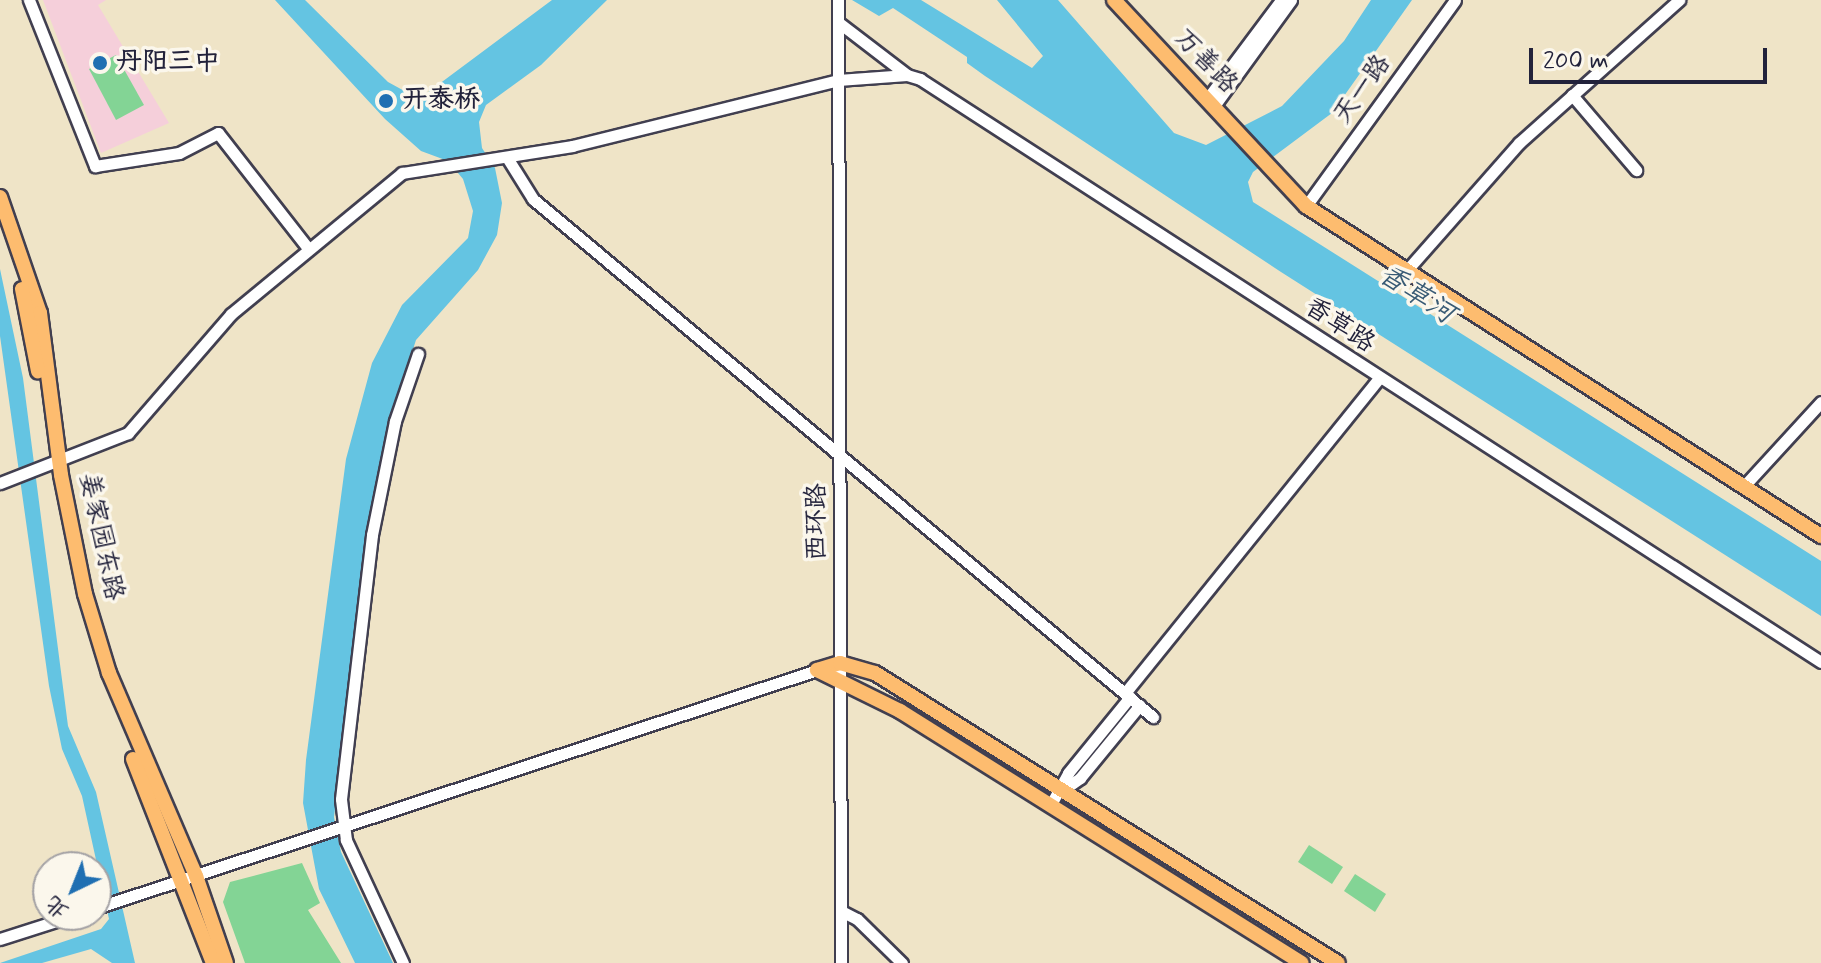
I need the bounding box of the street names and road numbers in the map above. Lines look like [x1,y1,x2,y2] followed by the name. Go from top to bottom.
[1167,23,1243,101] street label: 万善路
[1327,49,1399,131] street label: 天一路
[1298,292,1380,360] street label: 香草路
[71,470,129,604] street label: 姜家园东路
[802,483,834,561] street label: 西环路

